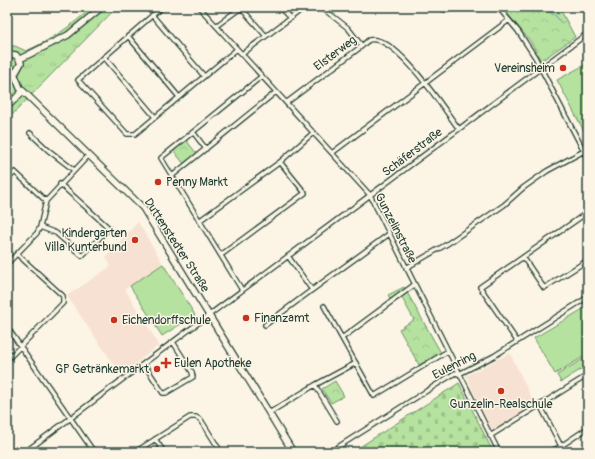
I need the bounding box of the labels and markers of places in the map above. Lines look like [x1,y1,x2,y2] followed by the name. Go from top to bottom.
[494,61,555,76] place label: Vereinsheim
[558,63,568,73] marker: Vereinsheim
[166,175,228,190] place label: Penny Markt
[153,177,163,187] marker: Penny Markt
[44,226,127,255] place label: Kindergarten Villa Kunterbund
[130,235,140,245] marker: Kindergarten Villa Kunterbund
[254,311,310,326] place label: Finanzamt
[122,313,211,328] place label: Eichendorffschule
[241,313,251,323] marker: Finanzamt
[109,315,119,325] marker: Eichendorffschule
[174,356,251,371] place label: Eulen Apotheke
[161,358,171,368] marker: Eulen Apotheke
[55,362,149,377] place label: GP Getränkemarkt
[152,364,162,374] marker: GP Getränkemarkt
[496,386,506,396] marker: Gunzelin-Realschule
[450,397,553,412] place label: Gunzelin-Realschule

